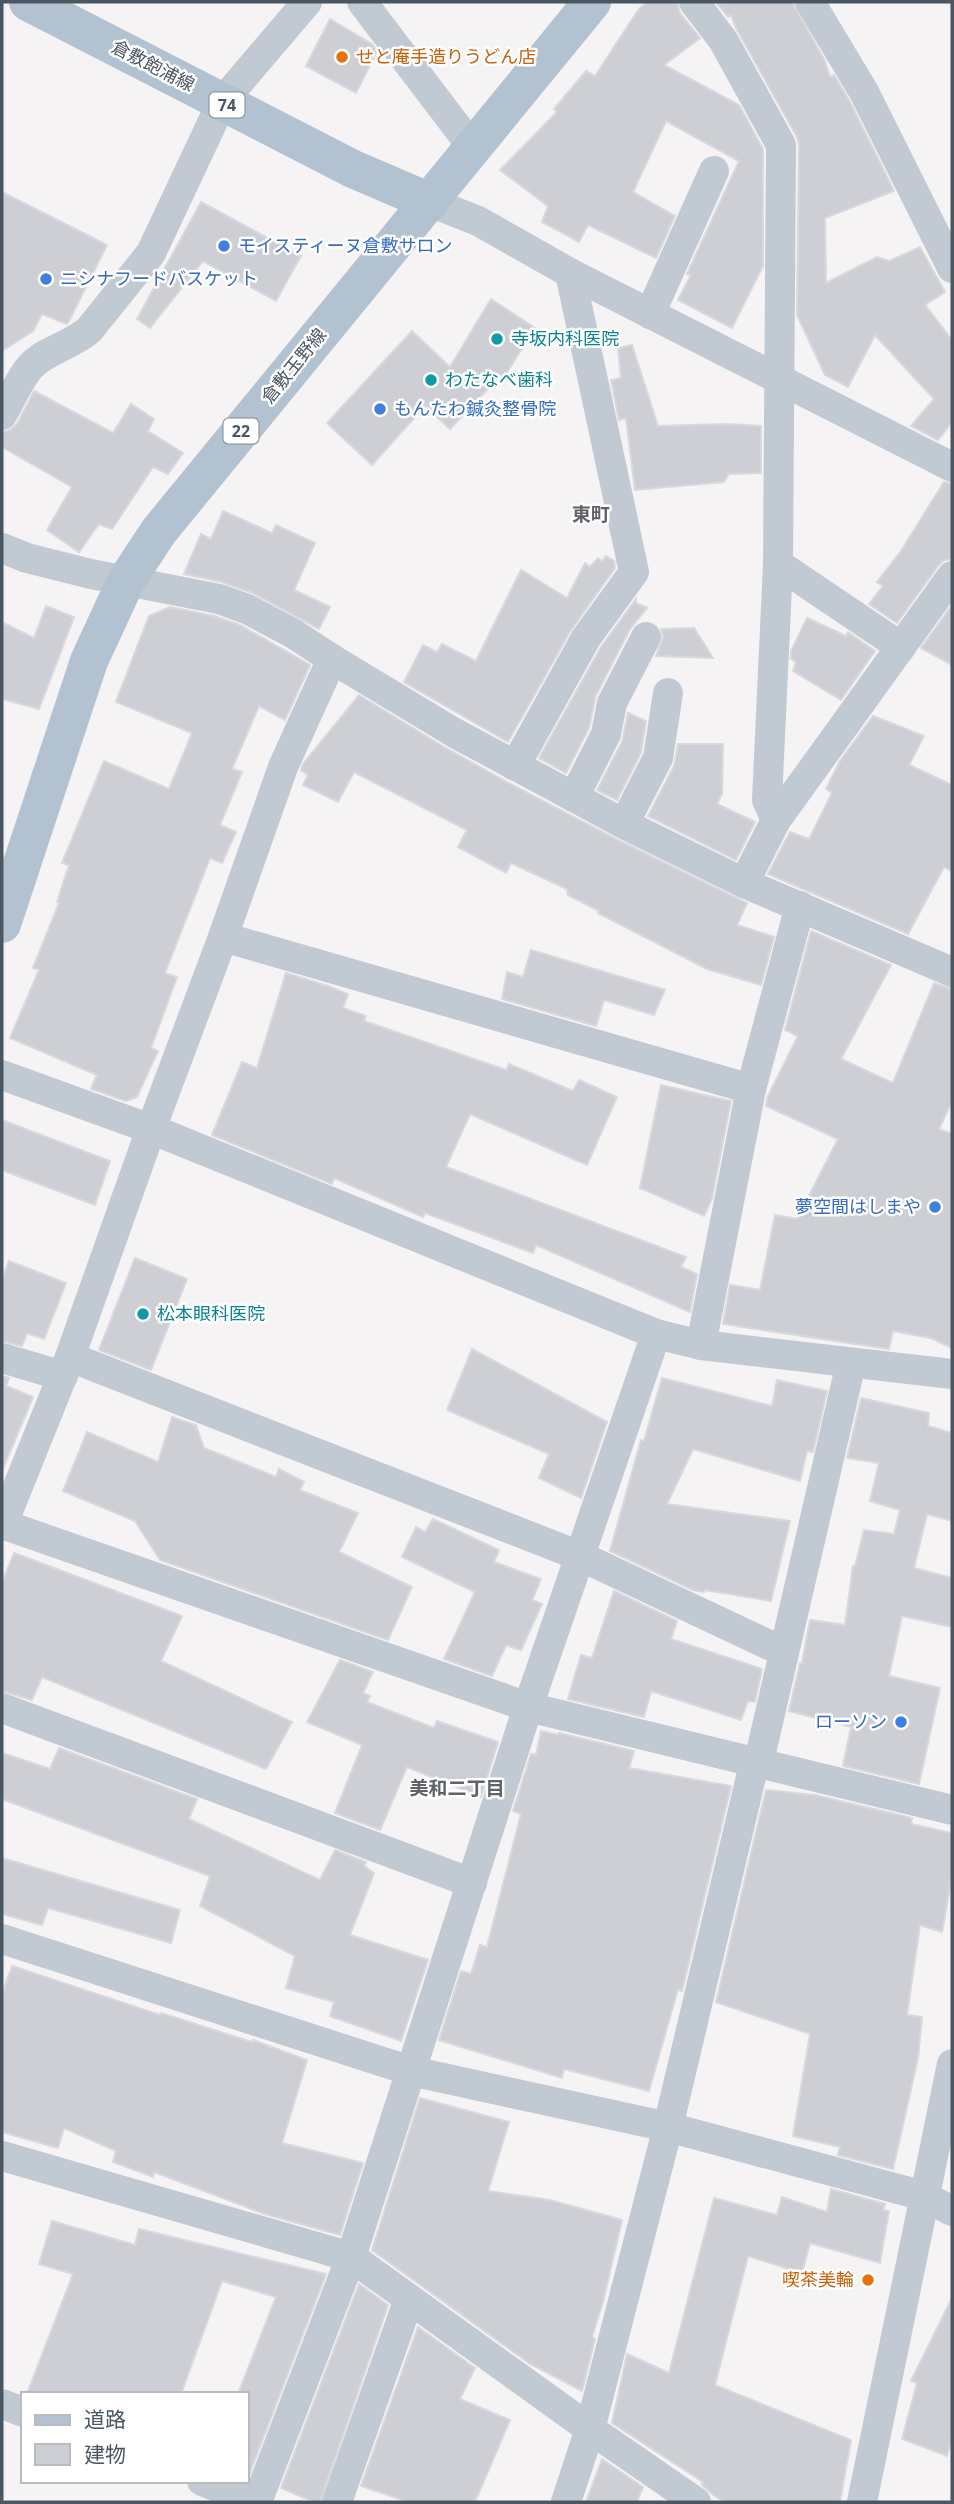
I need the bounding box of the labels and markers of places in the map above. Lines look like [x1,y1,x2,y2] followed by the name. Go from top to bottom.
[356,44,536,68] place label: せと庵手造りうどん店
[334,49,350,65] marker: せと庵手造りうどん店
[238,233,452,257] place label: モイスティーヌ倉敷サロン
[216,238,232,254] marker: モイスティーヌ倉敷サロン
[60,266,258,290] place label: ニシナフードバスケット
[38,271,54,287] marker: ニシナフードバスケット
[511,326,619,350] place label: 寺坂内科医院
[489,331,505,347] marker: 寺坂内科医院
[445,367,553,391] place label: わたなべ歯科
[423,372,439,388] marker: わたなべ歯科
[394,396,556,420] place label: もんたわ鍼灸整骨院
[372,401,388,417] marker: もんたわ鍼灸整骨院
[795,1194,921,1218] place label: 夢空間はしまや
[927,1199,943,1215] marker: 夢空間はしまや
[157,1301,265,1325] place label: 松本眼科医院
[135,1306,151,1322] marker: 松本眼科医院
[815,1709,887,1733] place label: ローソン
[893,1714,909,1730] marker: ローソン
[782,2267,854,2291] place label: 喫茶美輪
[860,2272,876,2288] marker: 喫茶美輪

